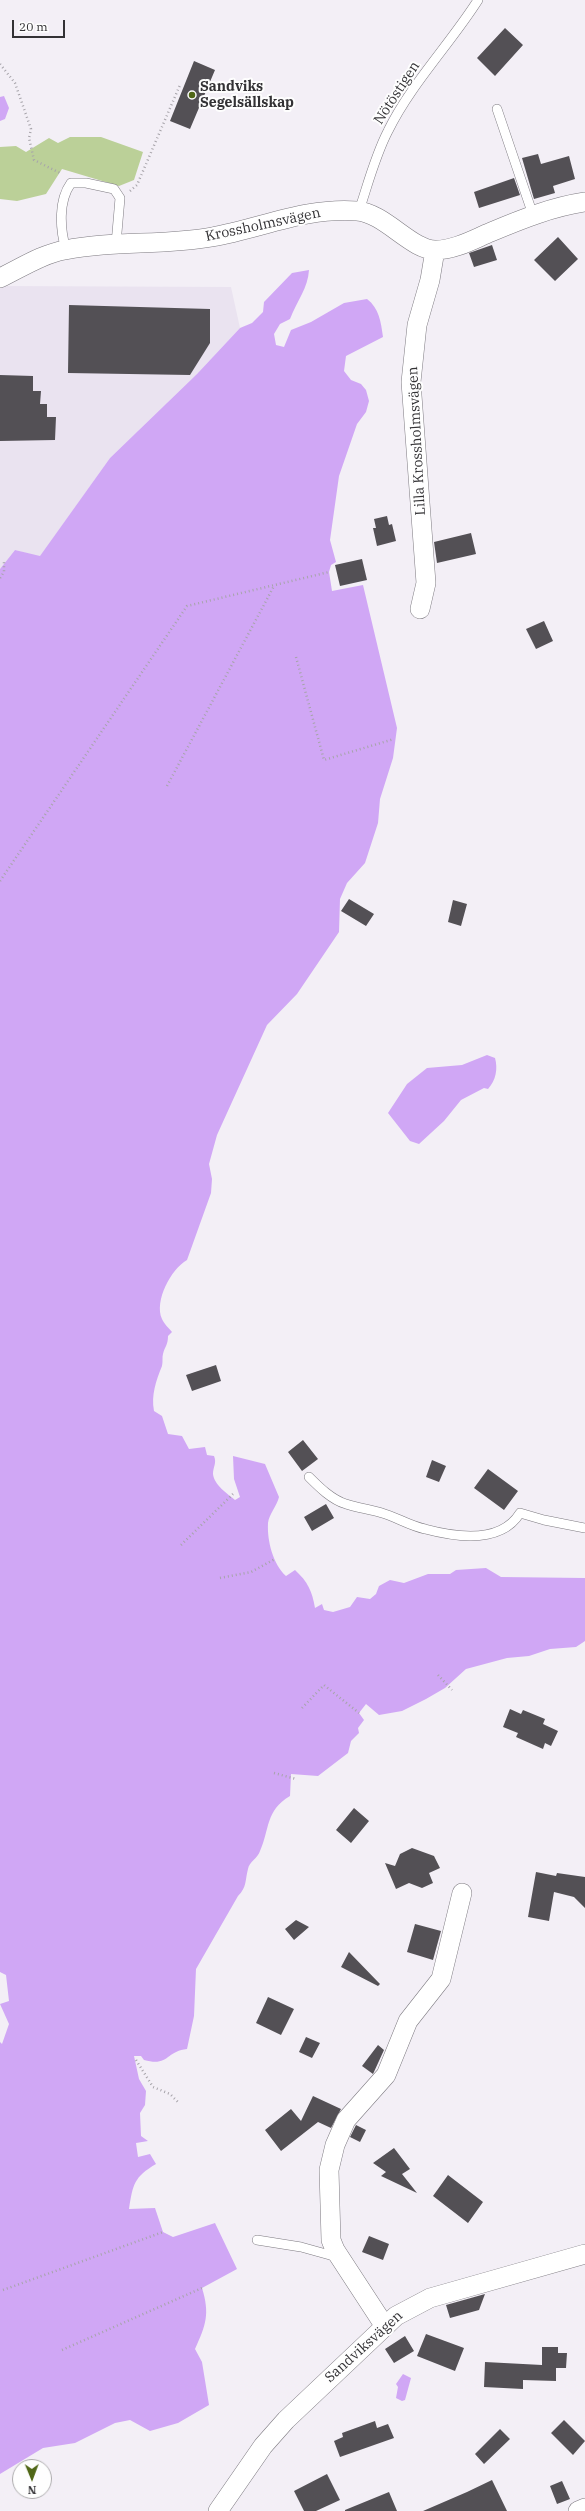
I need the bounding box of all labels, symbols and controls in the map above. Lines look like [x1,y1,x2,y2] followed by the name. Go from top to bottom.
[14,12,67,38] scale bar
[19,19,48,34] text: 20 m
[370,58,424,128] street label: Nötöstigen
[200,79,294,112] place label: Sandviks Segelsällskap
[187,90,197,100] marker: Sandviks Segelsällskap
[204,205,322,245] street label: Krossholmsvägen
[405,366,429,516] street label: Lilla Krossholmsvägen
[322,2308,406,2386] street label: Sandviksvägen
[12,2459,52,2499] north arrow
[28,2483,37,2497] text: N

